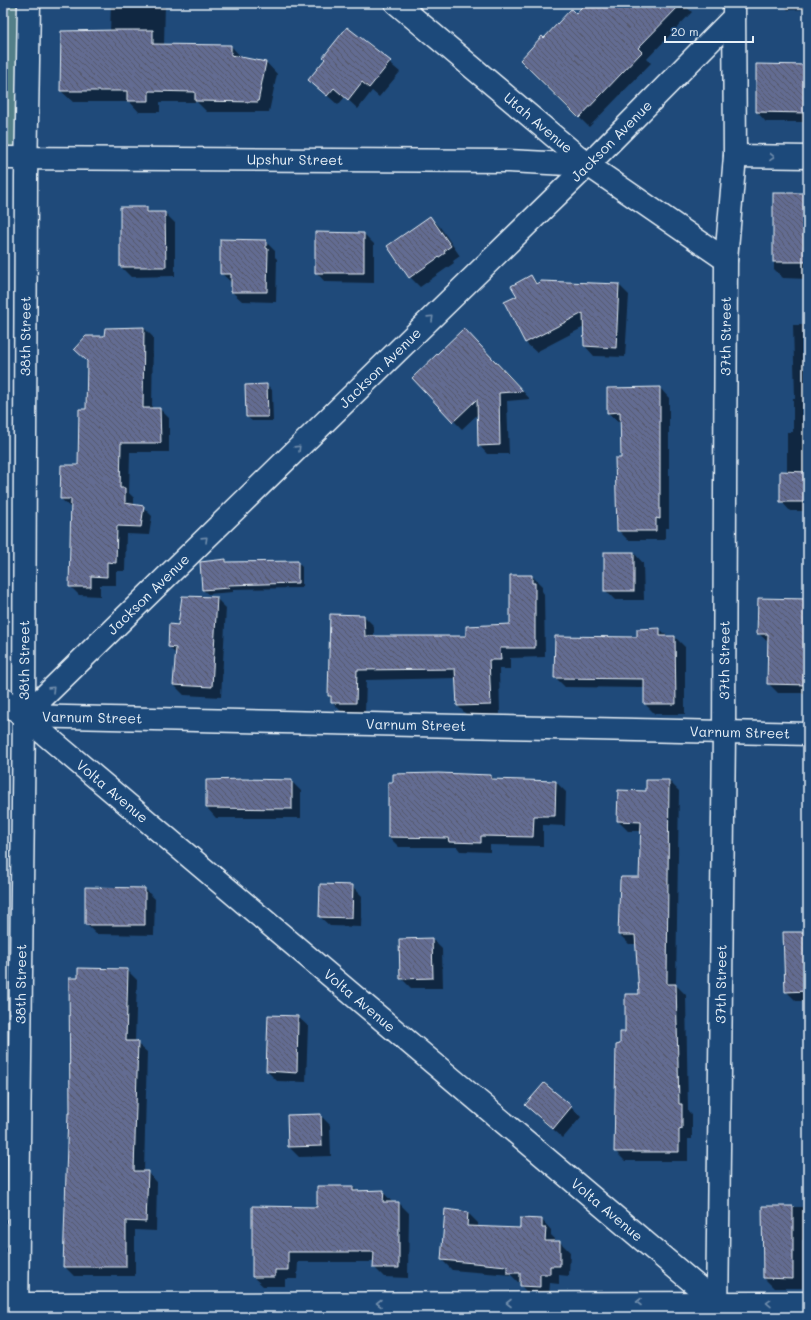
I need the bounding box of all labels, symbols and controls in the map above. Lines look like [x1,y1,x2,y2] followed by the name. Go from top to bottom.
[665,18,753,44] scale bar
[671,23,699,39] text: 20 m
[500,88,577,157] street label: Utah Avenue
[566,96,656,186] street label: Jackson Avenue
[247,149,343,169] street label: Upshur Street
[769,153,775,161] one-way arrow
[15,296,35,376] street label: 38th Street
[716,296,735,376] street label: 37th Street
[426,315,434,323] one-way arrow
[335,323,425,412] street label: Jackson Avenue
[293,446,301,453] one-way arrow
[200,536,208,544] one-way arrow
[103,550,193,639] street label: Jackson Avenue
[14,620,33,700] street label: 38th Street
[714,620,733,700] street label: 37th Street
[47,686,55,694] one-way arrow
[42,706,142,728] street label: Varnum Street
[365,714,466,735] street label: Varnum Street
[689,721,790,743] street label: Varnum Street
[73,755,153,827] street label: Volta Avenue
[10,944,30,1024] street label: 38th Street
[711,944,730,1024] street label: 37th Street
[320,964,400,1036] street label: Volta Avenue
[567,1174,647,1245] street label: Volta Avenue
[636,1298,642,1306] one-way arrow
[376,1299,382,1307] one-way arrow
[506,1299,512,1307] one-way arrow
[766,1299,772,1307] one-way arrow

